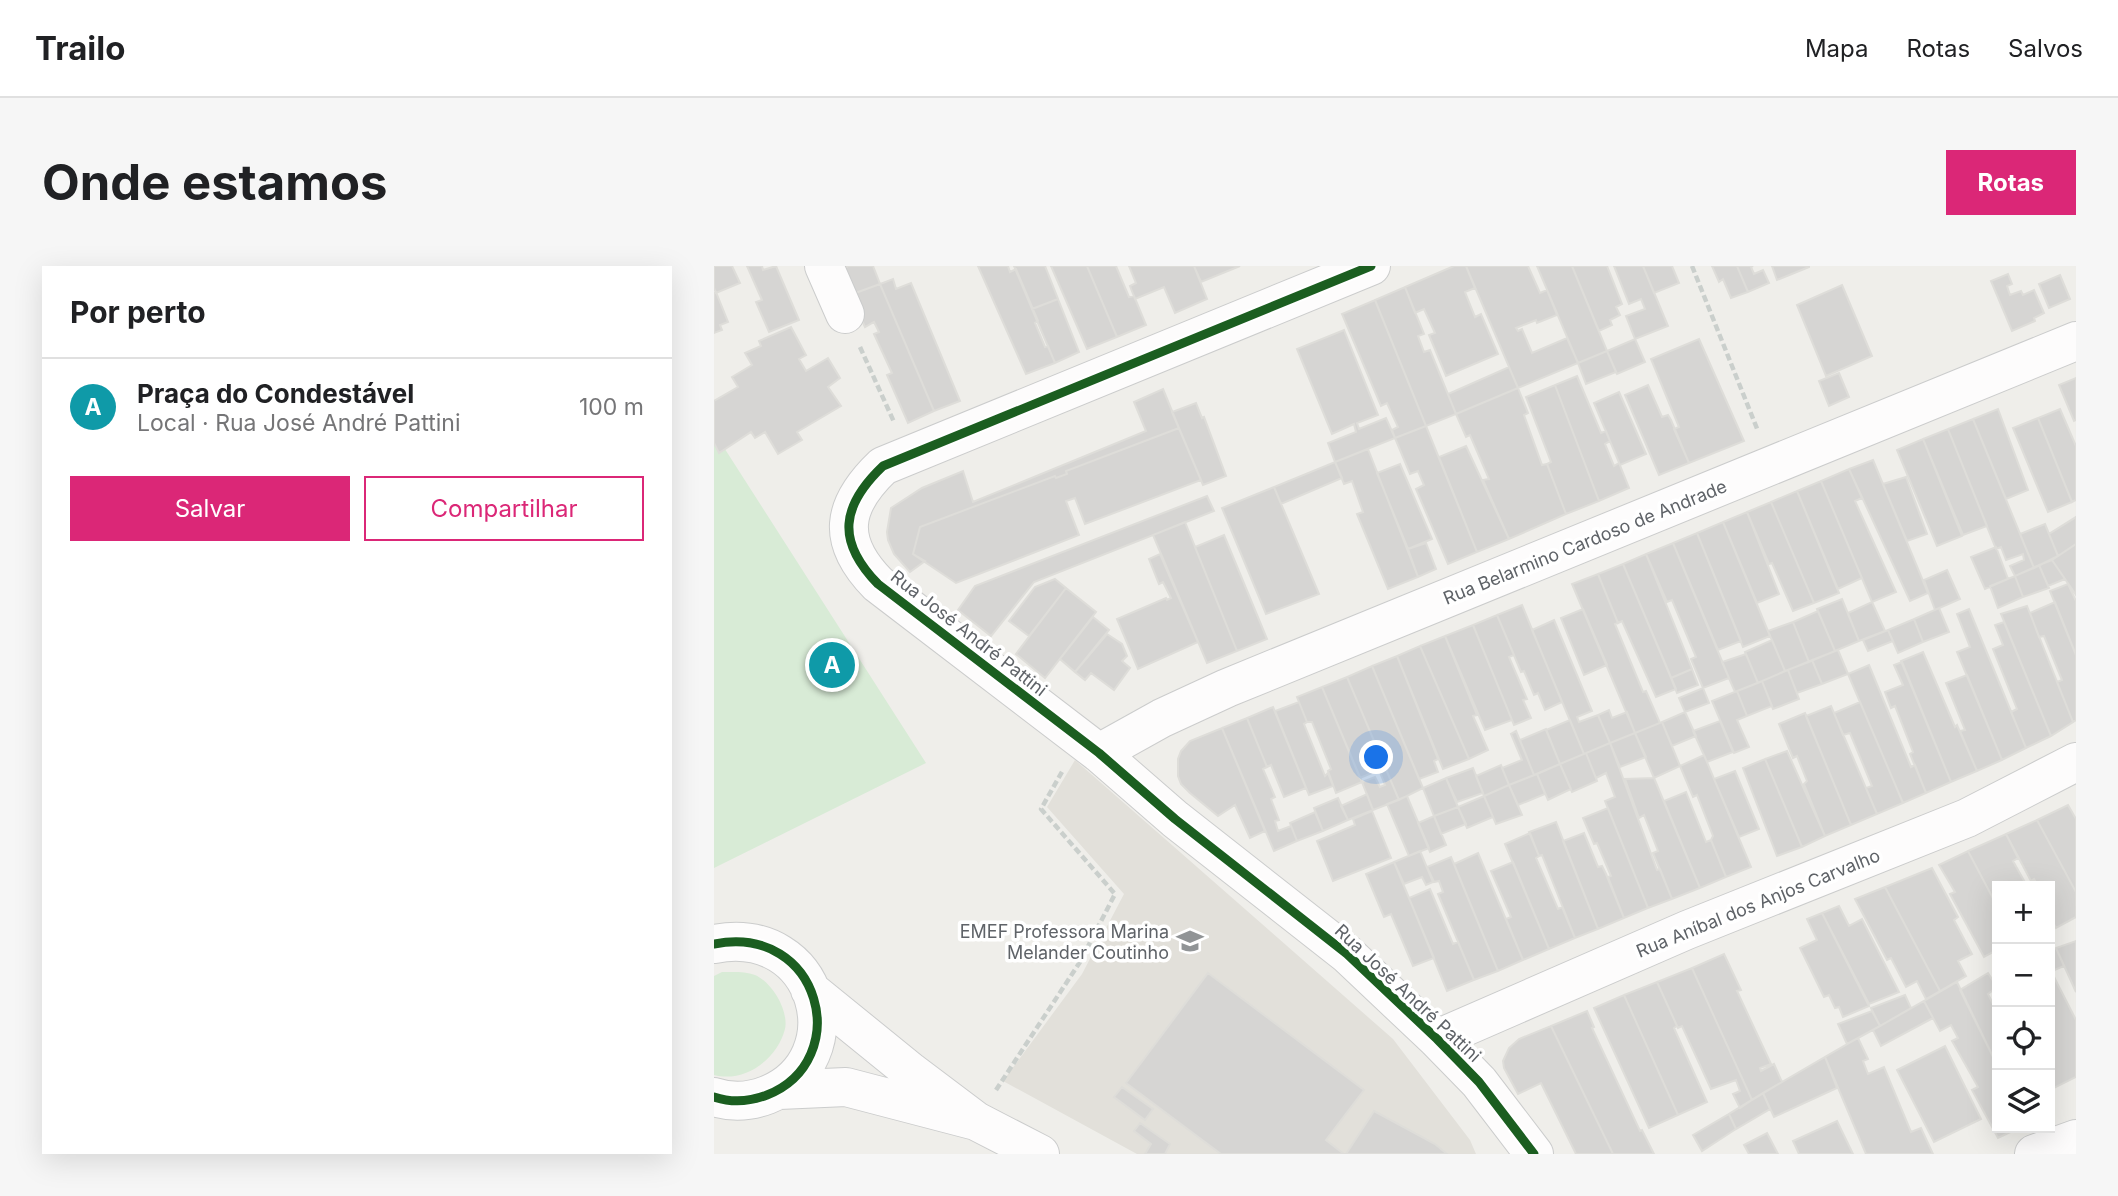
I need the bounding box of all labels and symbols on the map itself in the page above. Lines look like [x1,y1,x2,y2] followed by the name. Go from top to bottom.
[1440,475,1730,609] street label: Rua Belarmino Cardoso de Andrade
[887,566,1051,700] street label: Rua José André Pattini
[809,639,855,691] pin: A
[1359,740,1393,774] your location
[1633,844,1883,962] street label: Rua Aníbal dos Anjos Carvalho
[1331,920,1485,1066] street label: Rua José André Pattini
[960,921,1169,963] place label: EMEF Professora Marina Melander Coutinho
[1175,926,1205,956] school or university icon: EMEF Professora Marina Melander Coutinho

